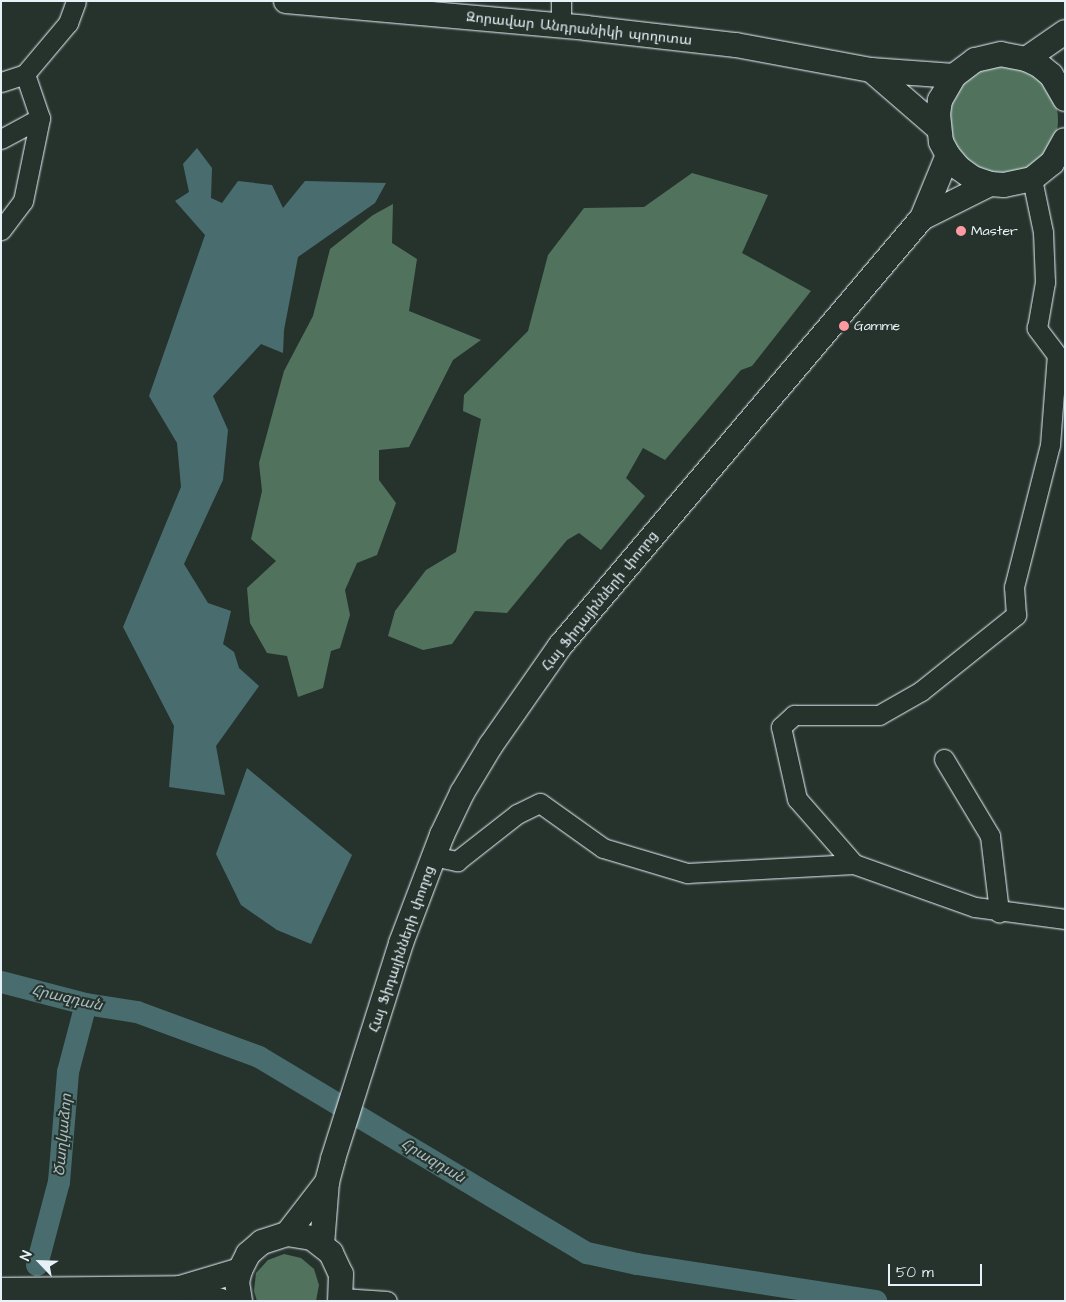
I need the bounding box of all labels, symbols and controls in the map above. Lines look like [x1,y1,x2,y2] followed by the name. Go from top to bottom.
[465,9,693,49] street label: Զորավար Անդրանիկի պողոտա
[971,223,1018,239] place label: Master
[955,225,967,237] marker: Master
[854,318,900,334] place label: Gamme
[838,320,850,332] marker: Gamme
[538,528,662,674] street label: Հայ Ֆիդայինների փողոց
[366,863,438,1035] street label: Հայ Ֆիդայինների փողոց
[30,981,104,1015] water label: Հրազդան
[50,1093,76,1177] water label: Ծաղկաձոր
[398,1135,468,1187] water label: Հրազդան
[15,1237,65,1287] north arrow
[15,1248,37,1264] text: N
[891,1254,985,1286] scale bar
[896,1262,934,1283] text: 50 m

